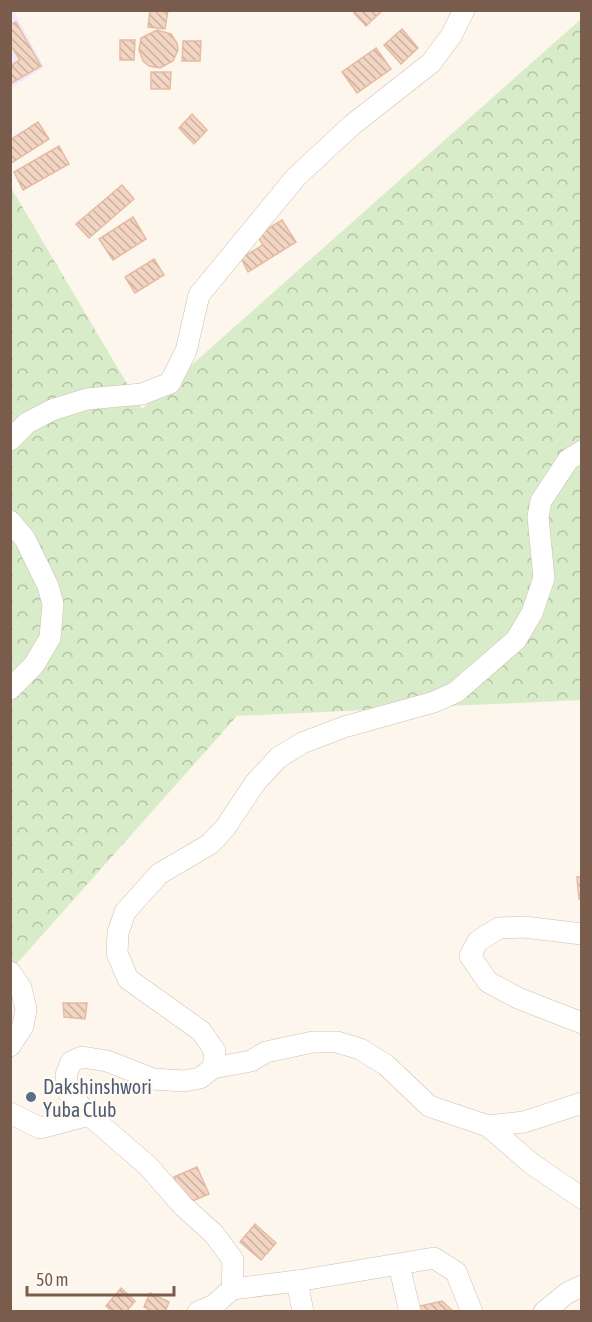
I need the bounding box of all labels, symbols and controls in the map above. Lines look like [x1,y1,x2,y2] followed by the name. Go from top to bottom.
[43,1075,152,1121] place label: Dakshinshwori Yuba Club
[24,1090,38,1104] marker: Dakshinshwori Yuba Club
[27,1259,174,1297] scale bar
[36,1269,68,1290] text: 50 m

